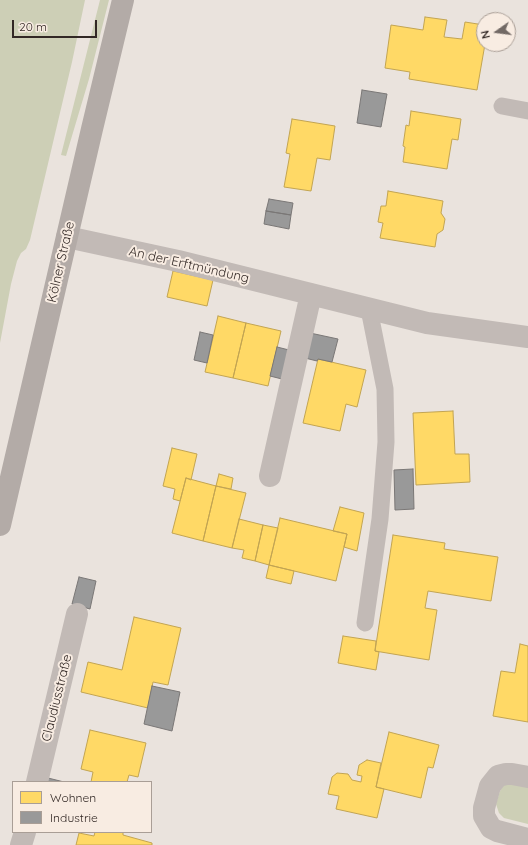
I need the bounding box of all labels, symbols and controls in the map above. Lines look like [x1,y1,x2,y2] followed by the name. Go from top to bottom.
[14,12,99,38] scale bar
[476,12,516,52] north arrow
[19,19,47,34] text: 20 m
[478,29,493,40] text: N
[44,220,78,304] street label: Kölner Straße
[127,244,251,286] street label: An der Erftmündung
[39,653,75,743] street label: Claudiusstraße
[12,781,152,833] legend
[50,790,96,805] text: Wohnen
[50,810,98,825] text: Industrie

